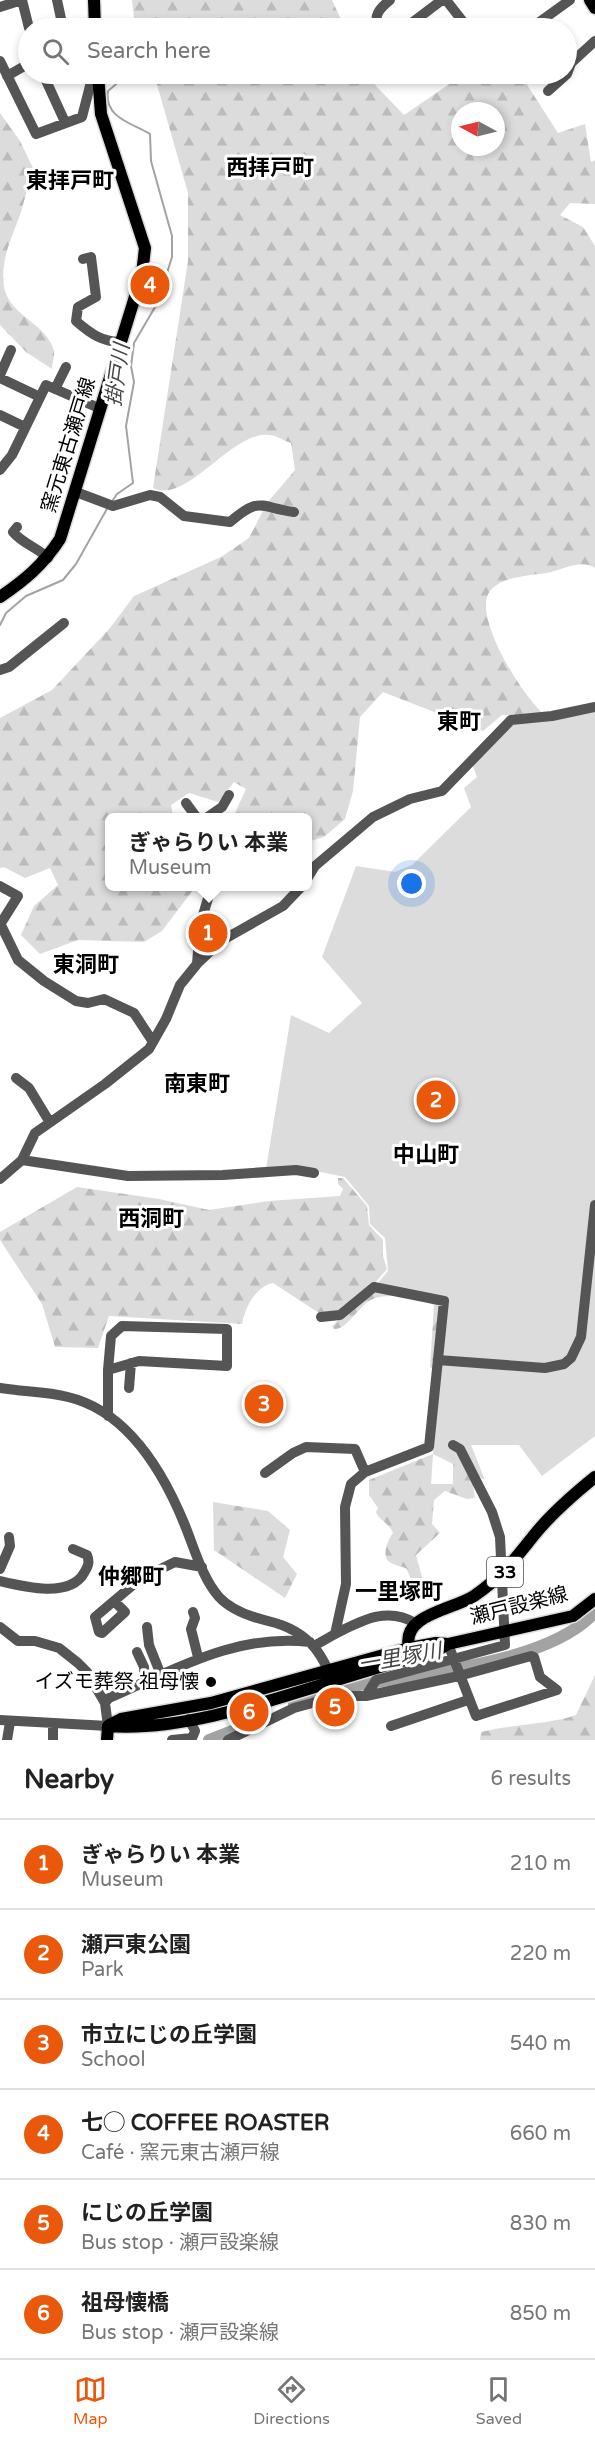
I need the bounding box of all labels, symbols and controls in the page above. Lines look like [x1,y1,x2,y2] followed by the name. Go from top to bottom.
[18,18,577,84] search box
[39,35,72,68] icon: search
[87,38,211,64] text: Search here
[451,102,505,156] north arrow
[226,155,314,181] district label: 西拝戸町
[26,168,114,194] district label: 東拝戸町
[130,262,170,308] pin: 4
[101,340,135,408] water label: 掛戸川
[37,375,101,515] street label: 窯元東古瀬戸線
[437,709,481,735] district label: 東町
[105,813,312,891] popup
[129,830,288,856] text: ぎゃらりい 本業
[129,856,212,880] text: Museum
[397,869,426,898] your location
[188,910,228,956] pin: 1
[53,952,119,978] district label: 東洞町
[164,1071,230,1097] district label: 南東町
[416,1078,456,1122] pin: 2
[393,1142,459,1168] district label: 中山町
[118,1206,184,1232] district label: 西洞町
[244,1382,284,1426] pin: 3
[487,1557,523,1587] road number: 33
[98,1564,164,1590] district label: 仲郷町
[355,1579,443,1605] district label: 一里塚町
[468,1582,570,1630] street label: 瀬戸設楽線
[356,1638,446,1678] water label: 一里塚川
[34,1670,199,1694] place label: イズモ葬祭 祖母懐
[204,1675,218,1689] marker: イズモ葬祭 祖母懐
[316,1684,354,1730] pin: 5
[230,1690,268,1734] pin: 6
[24,1764,114,1795] text: Nearby
[491,1767,571,1791] text: 6 results
[81,1842,240,1868] text: ぎゃらりい 本業
[37,1852,50,1876] text: 1
[510,1852,571,1876] text: 210 m
[81,1868,164,1892] text: Museum
[81,1932,191,1958] text: 瀬戸東公園
[37,1942,50,1966] text: 2
[510,1942,571,1966] text: 220 m
[81,1958,124,1982] text: Park
[81,2022,257,2048] text: 市立にじの丘学園
[37,2032,50,2056] text: 3
[510,2032,571,2056] text: 540 m
[81,2048,145,2072] text: School
[81,2110,329,2136] text: 七◯ COFFEE ROASTER
[37,2122,50,2146] text: 4
[510,2122,571,2146] text: 660 m
[81,2141,280,2165] text: Café · 窯元東古瀬戸線
[81,2200,213,2226] text: にじの丘学園
[37,2212,50,2236] text: 5
[510,2212,571,2236] text: 830 m
[81,2231,279,2255] text: Bus stop · 瀬戸設楽線
[81,2290,169,2316] text: 祖母懐橋
[37,2302,50,2326] text: 6
[510,2302,571,2326] text: 850 m
[81,2321,279,2345] text: Bus stop · 瀬戸設楽線
[73,2373,107,2429] tab: Map
[253,2373,330,2429] tab: Directions
[476,2373,522,2429] tab: Saved

